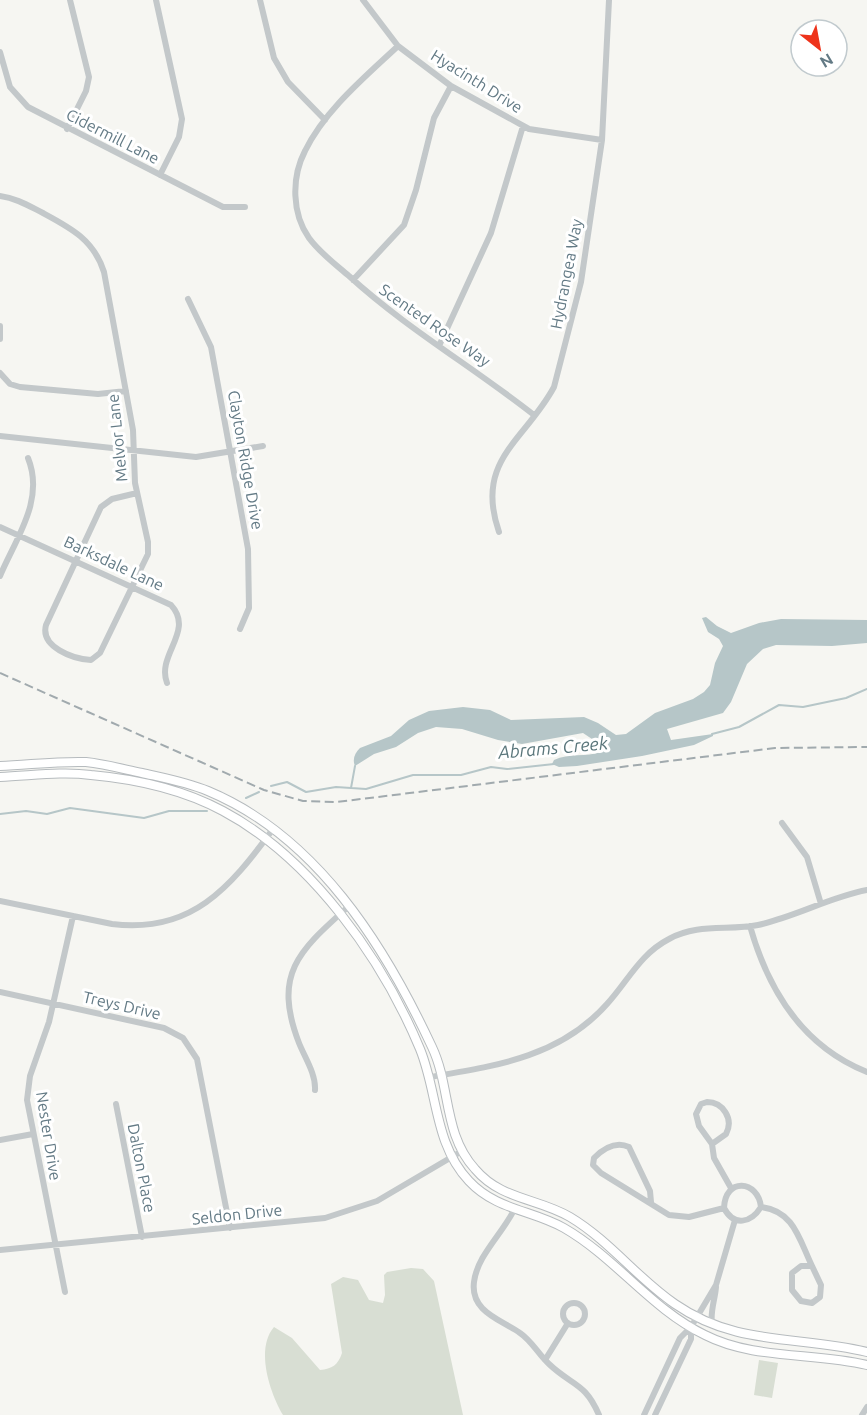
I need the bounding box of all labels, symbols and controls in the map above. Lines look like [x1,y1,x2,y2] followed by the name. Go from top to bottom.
[789,18,849,78] north arrow
[428,46,526,116] street label: Hyacinth Drive
[817,50,836,72] text: N
[63,105,163,167] street label: Cidermill Lane
[546,217,586,331] street label: Hydrangea Way
[376,280,494,370] street label: Scented Rose Way
[225,389,267,531] street label: Clayton Ridge Drive
[103,393,131,483] street label: Melvor Lane
[61,532,167,594] street label: Barksdale Lane
[496,732,609,762] water label: Abrams Creek
[81,987,163,1023] street label: Treys Drive
[33,1090,65,1182] street label: Nester Drive
[125,1122,159,1214] street label: Dalton Place
[191,1200,283,1228] street label: Seldon Drive

